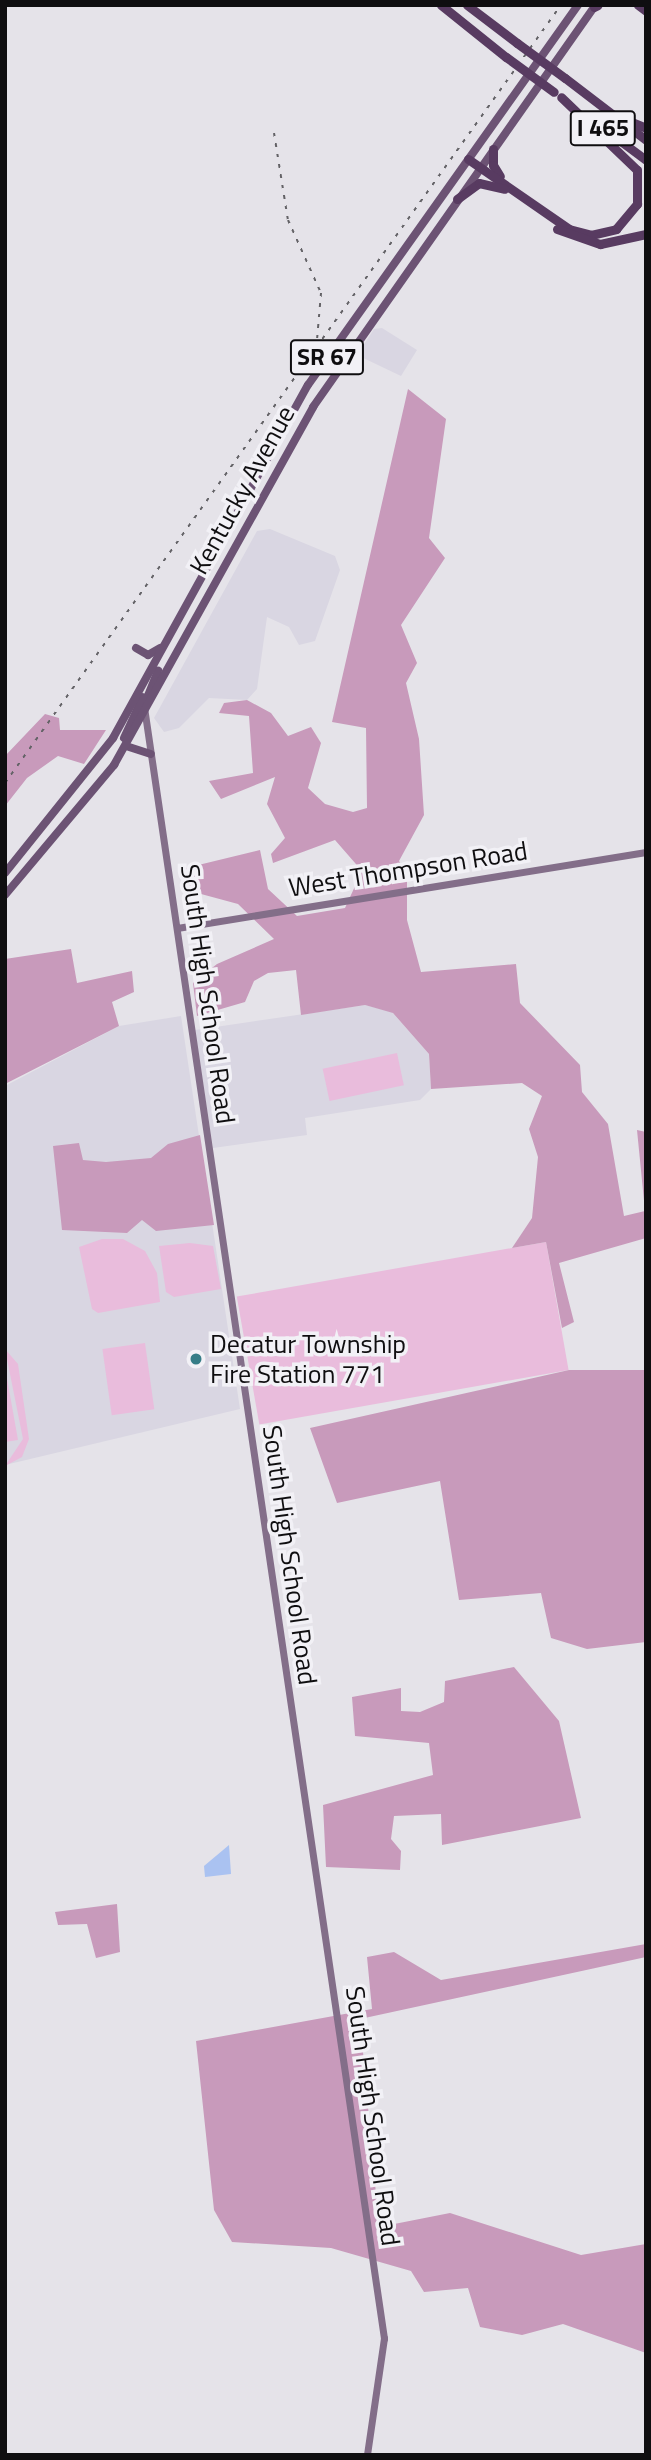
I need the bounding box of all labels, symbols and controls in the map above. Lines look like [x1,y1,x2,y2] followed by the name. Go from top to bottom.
[570,107,636,148] road number: I 465
[288,336,366,378] road number: SR 67
[183,400,301,580] street label: Kentucky Avenue
[286,835,530,903] street label: West Thompson Road
[174,862,242,1126] street label: South High School Road
[210,1328,406,1390] place label: Decatur Township Fire Station 771
[188,1351,204,1367] marker: Decatur Township Fire Station 771
[256,1423,324,1687] street label: South High School Road
[339,1984,407,2248] street label: South High School Road

